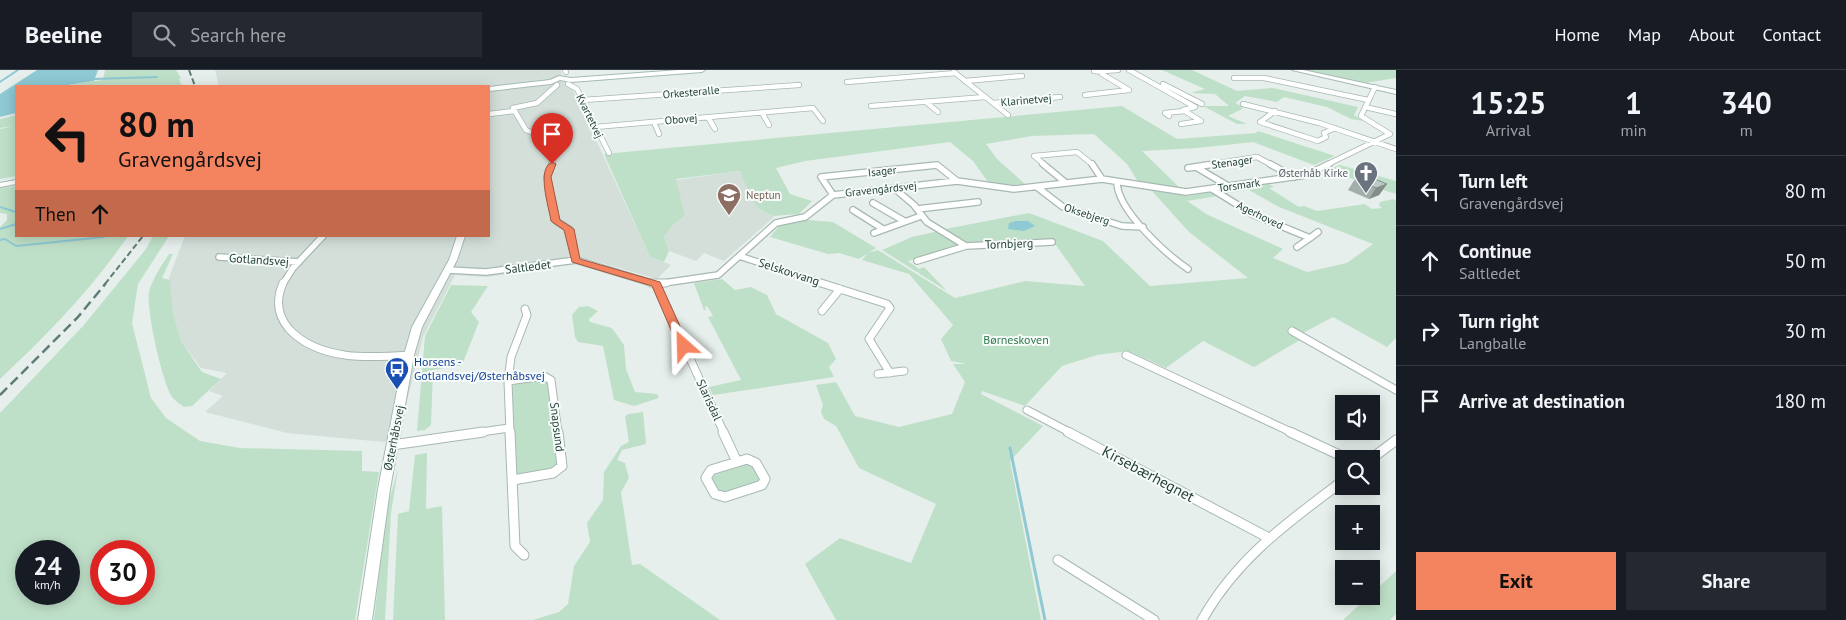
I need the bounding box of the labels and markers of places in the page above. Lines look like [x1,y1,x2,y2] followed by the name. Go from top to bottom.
[531,113,573,164] pin
[1353,160,1379,194] church icon: Østerhåb Kirke
[1278,166,1348,180] place label: Østerhåb Kirke
[716,182,742,216] school or university icon: Neptun
[746,188,781,202] place label: Neptun
[414,354,545,383] place label: Horsens - Gotlandsvej/Østerhåbsvej
[384,356,410,390] bus stop icon: Horsens - Gotlandsvej/Østerhåbsvej

